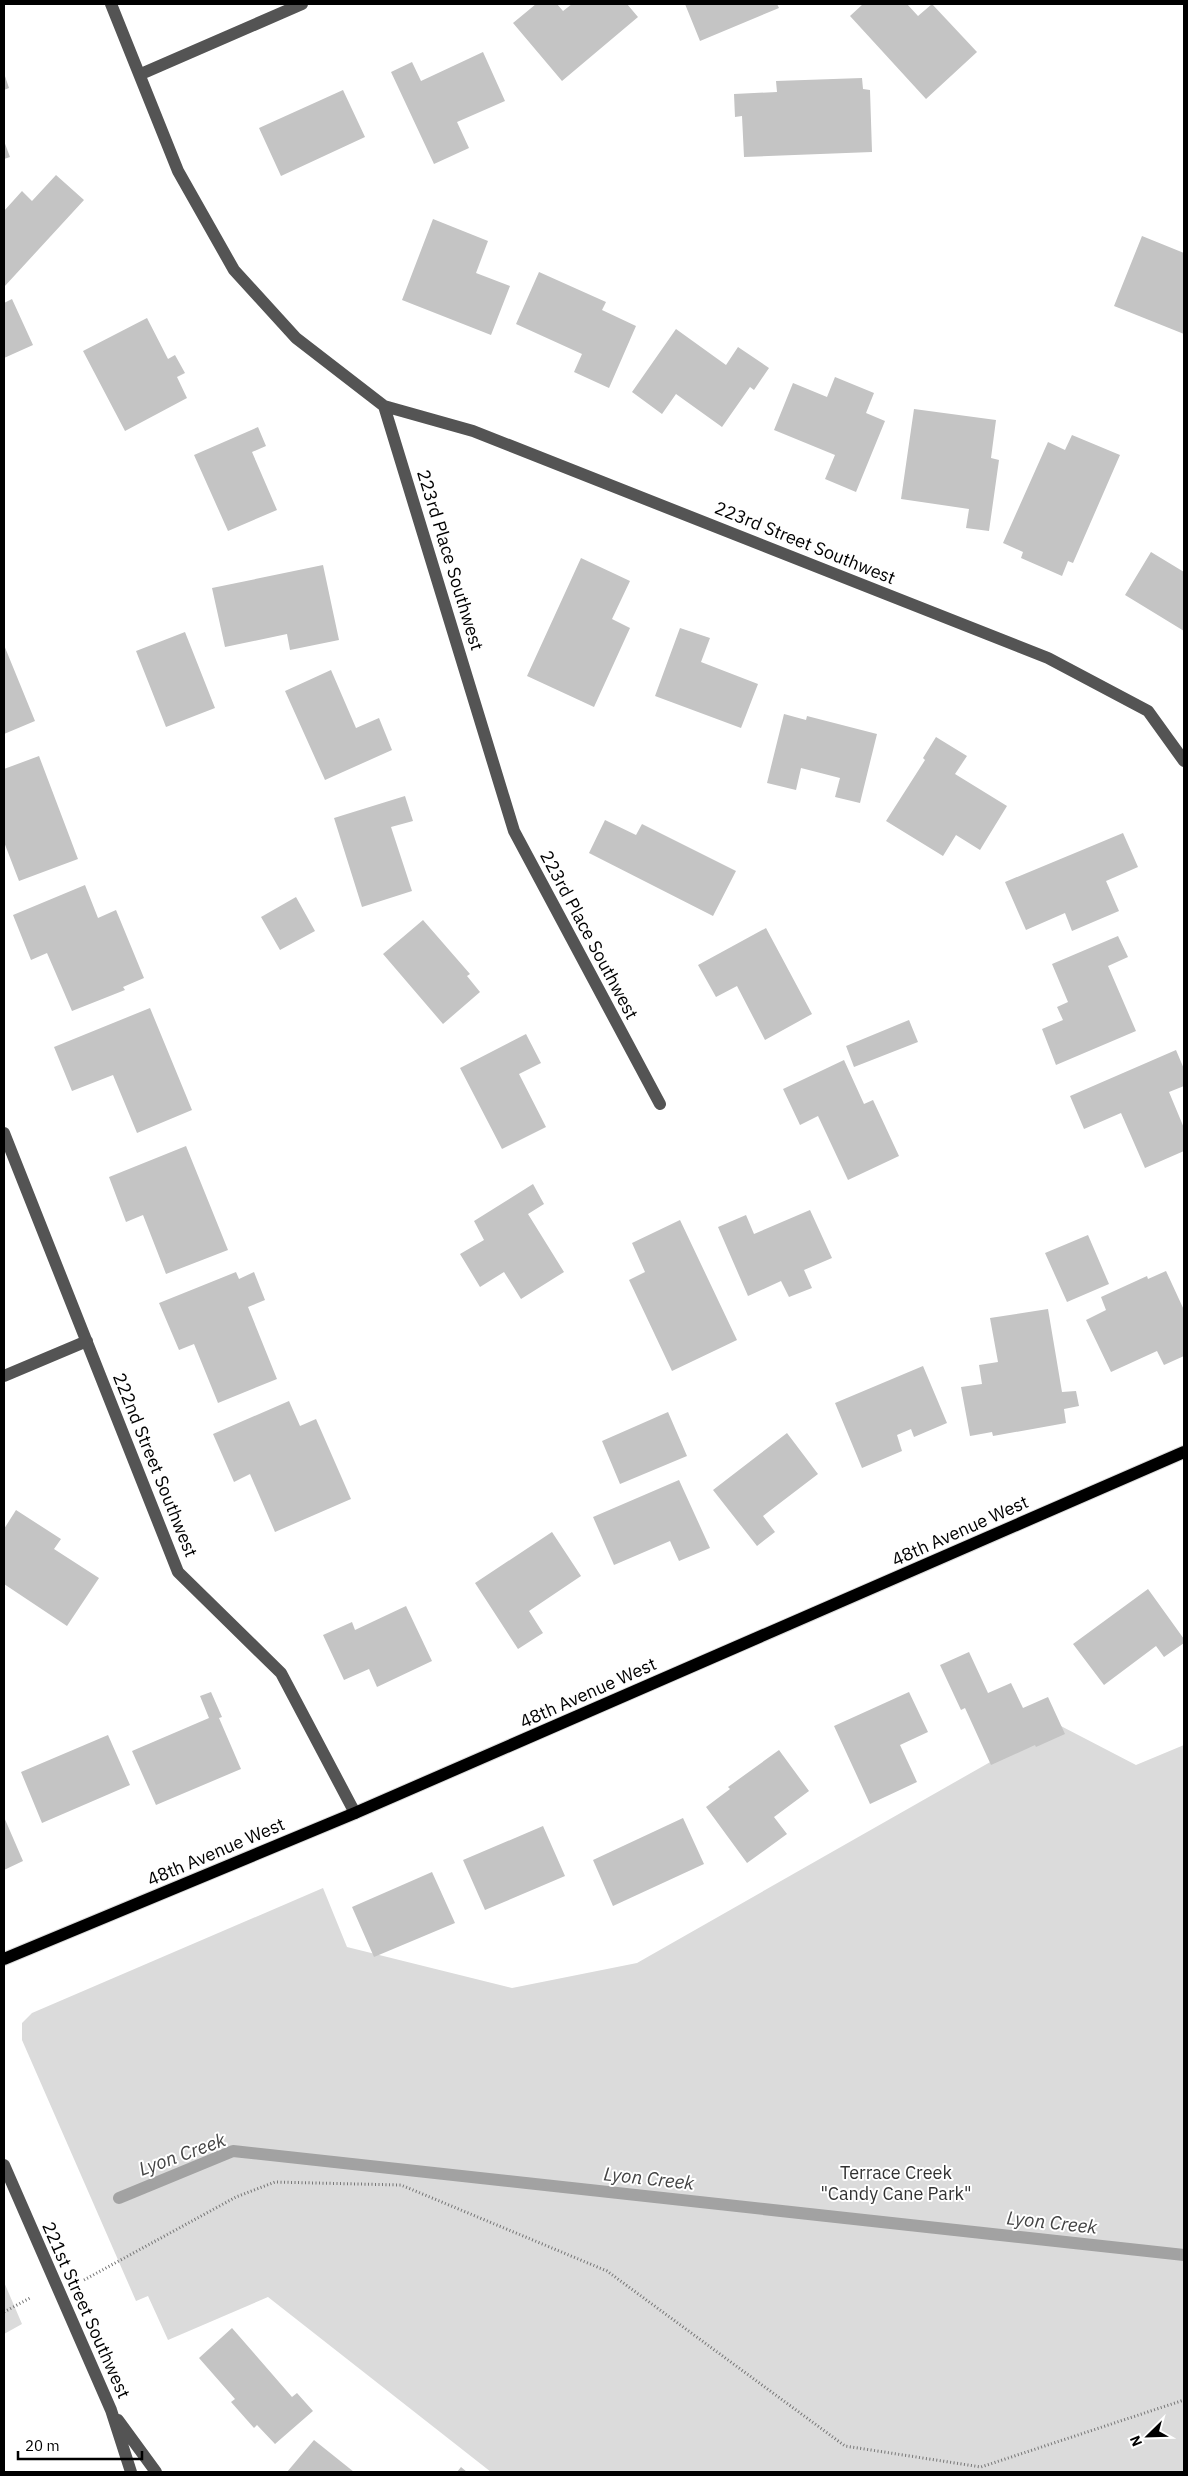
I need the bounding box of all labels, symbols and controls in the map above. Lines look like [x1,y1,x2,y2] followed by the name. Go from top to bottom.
[412,467,489,653] street label: 223rd Place Southwest
[711,496,899,589] street label: 223rd Street Southwest
[535,846,644,1023] street label: 223rd Place Southwest
[108,1369,203,1560] street label: 222nd Street Southwest
[888,1490,1032,1571] street label: 48th Avenue West
[516,1652,660,1733] street label: 48th Avenue West
[143,1812,288,1891] street label: 48th Avenue West
[135,2127,230,2181] water label: Lyon Creek
[603,2161,697,2195] water label: Lyon Creek
[820,2161,972,2205] park label: Terrace Creek "Candy Cane Park"
[1006,2205,1100,2239] water label: Lyon Creek
[37,2218,136,2402] street label: 221st Street Southwest
[1123,2411,1173,2461] north arrow
[18,2428,141,2460] scale bar
[1126,2433,1146,2449] text: N
[25,2436,60,2455] text: 20 m

